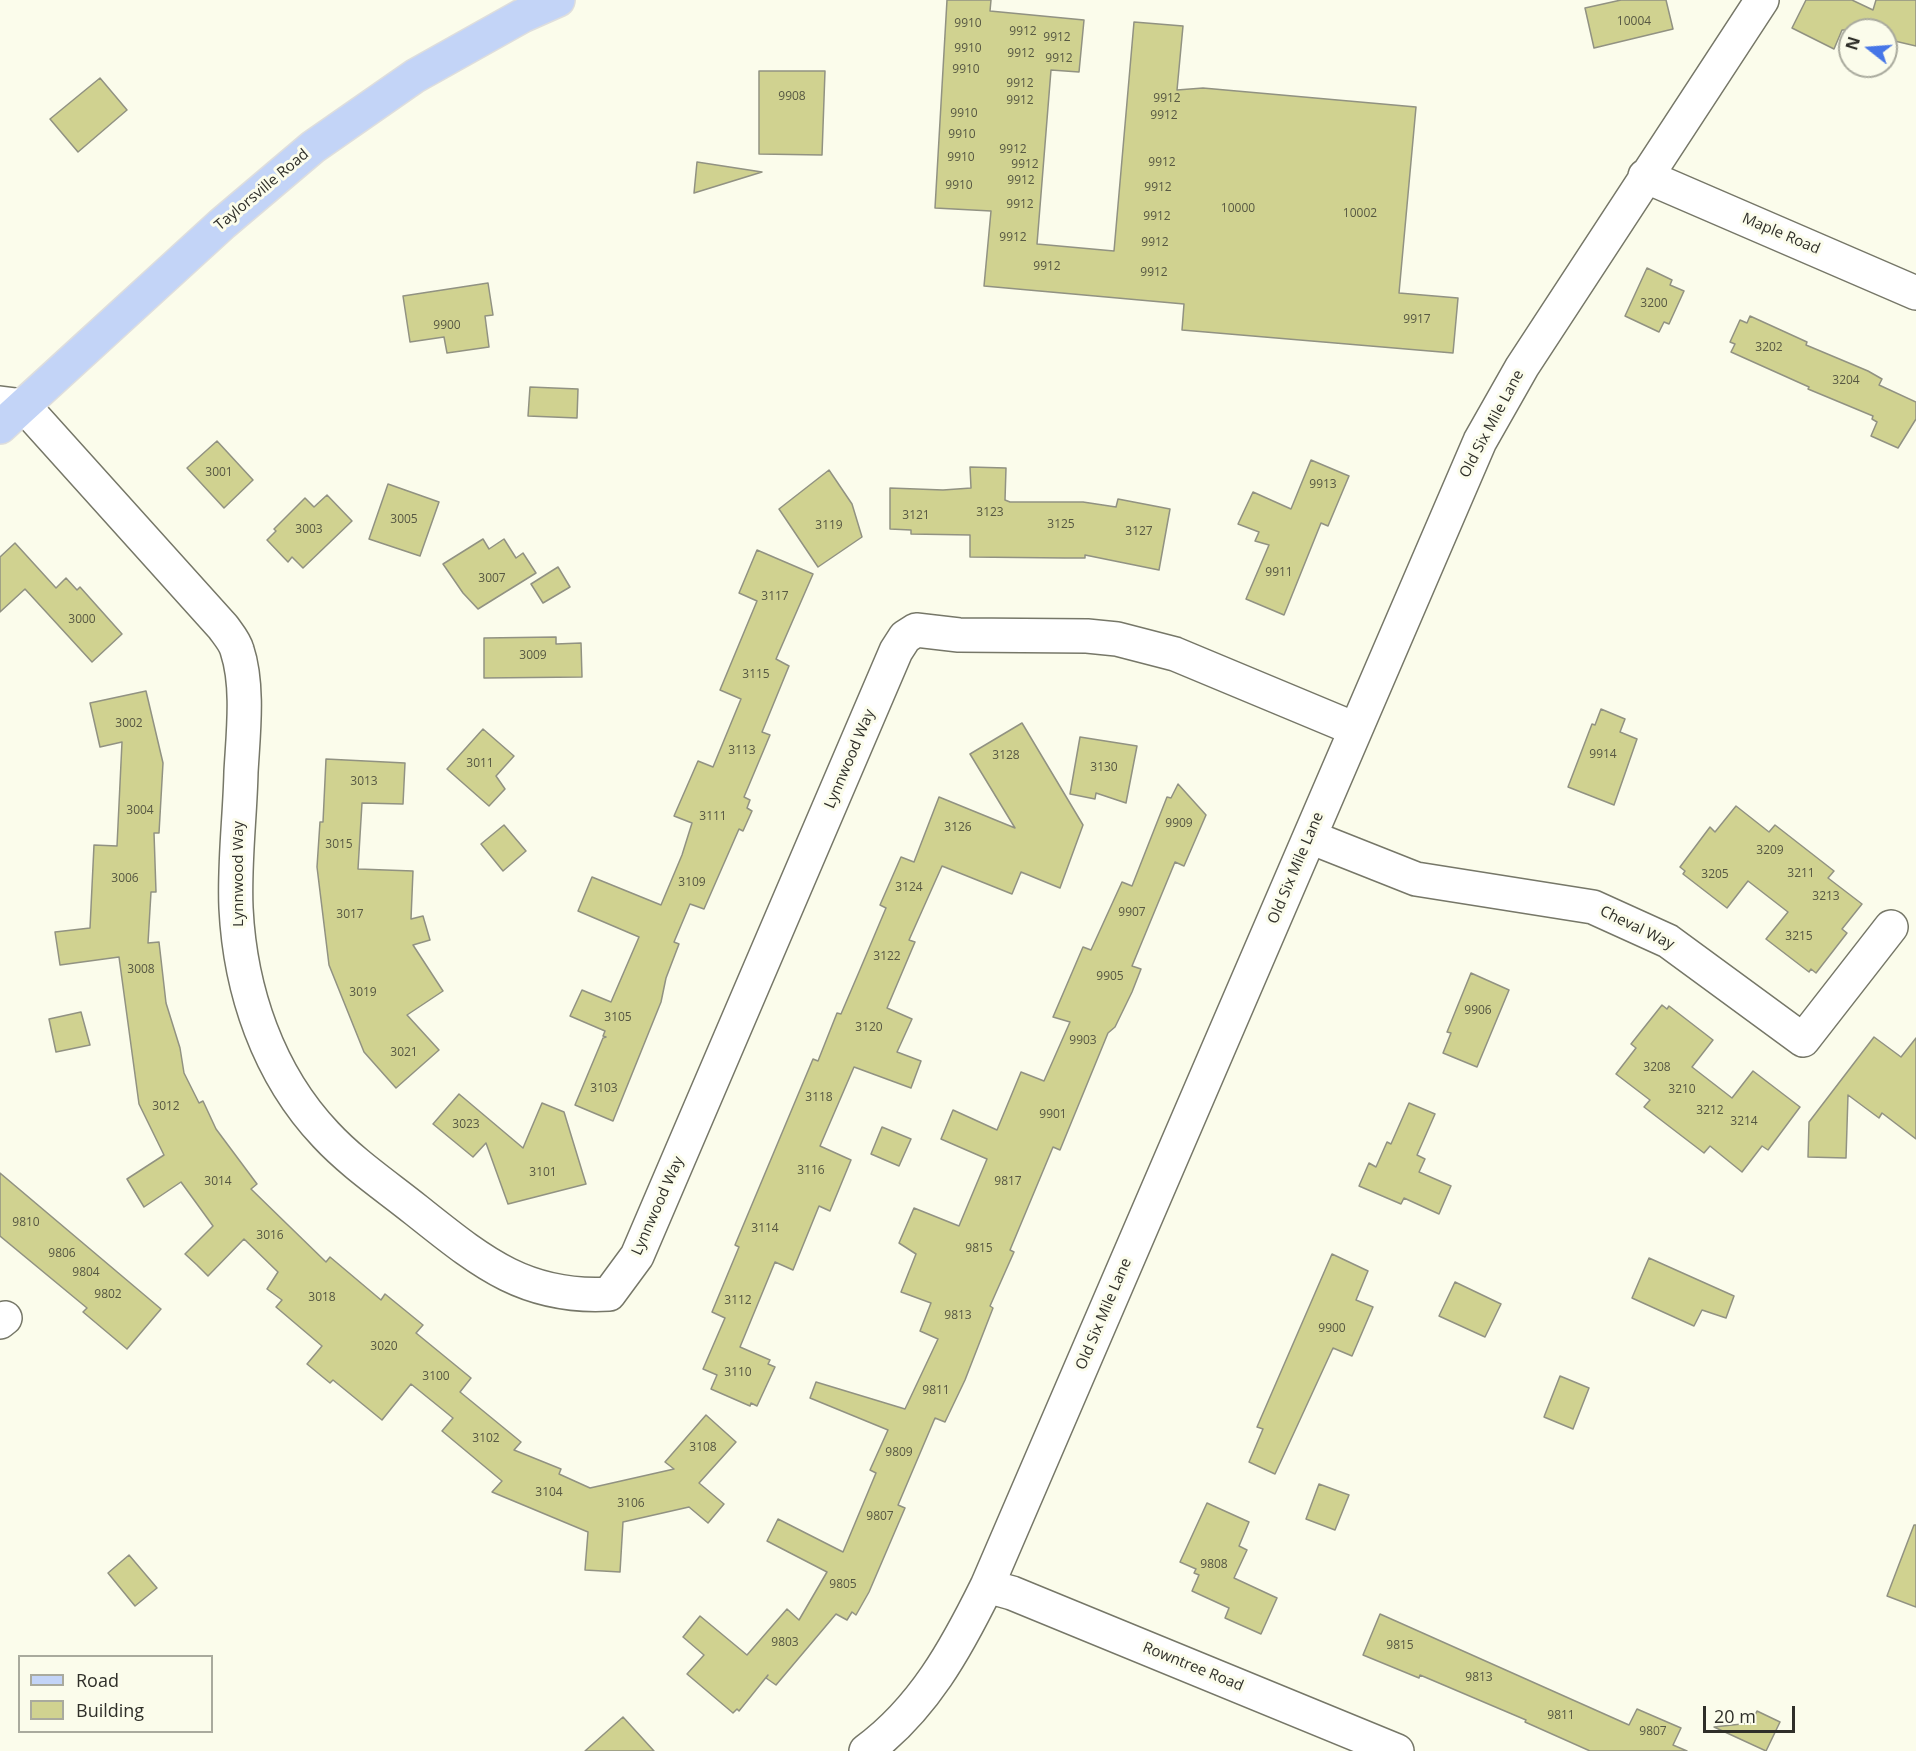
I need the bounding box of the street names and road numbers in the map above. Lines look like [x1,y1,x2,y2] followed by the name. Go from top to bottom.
[211,145,313,235] street label: Taylorsville Road
[1739,210,1823,258] street label: Maple Road
[1456,367,1528,481] street label: Old Six Mile Lane
[821,707,879,811] street label: Lynnwood Way
[1264,810,1328,926] street label: Old Six Mile Lane
[230,821,248,927] street label: Lynnwood Way
[1597,902,1677,954] street label: Cheval Way
[628,1154,688,1258] street label: Lynnwood Way
[1072,1256,1136,1372] street label: Old Six Mile Lane
[1140,1639,1246,1695] street label: Rowntree Road

